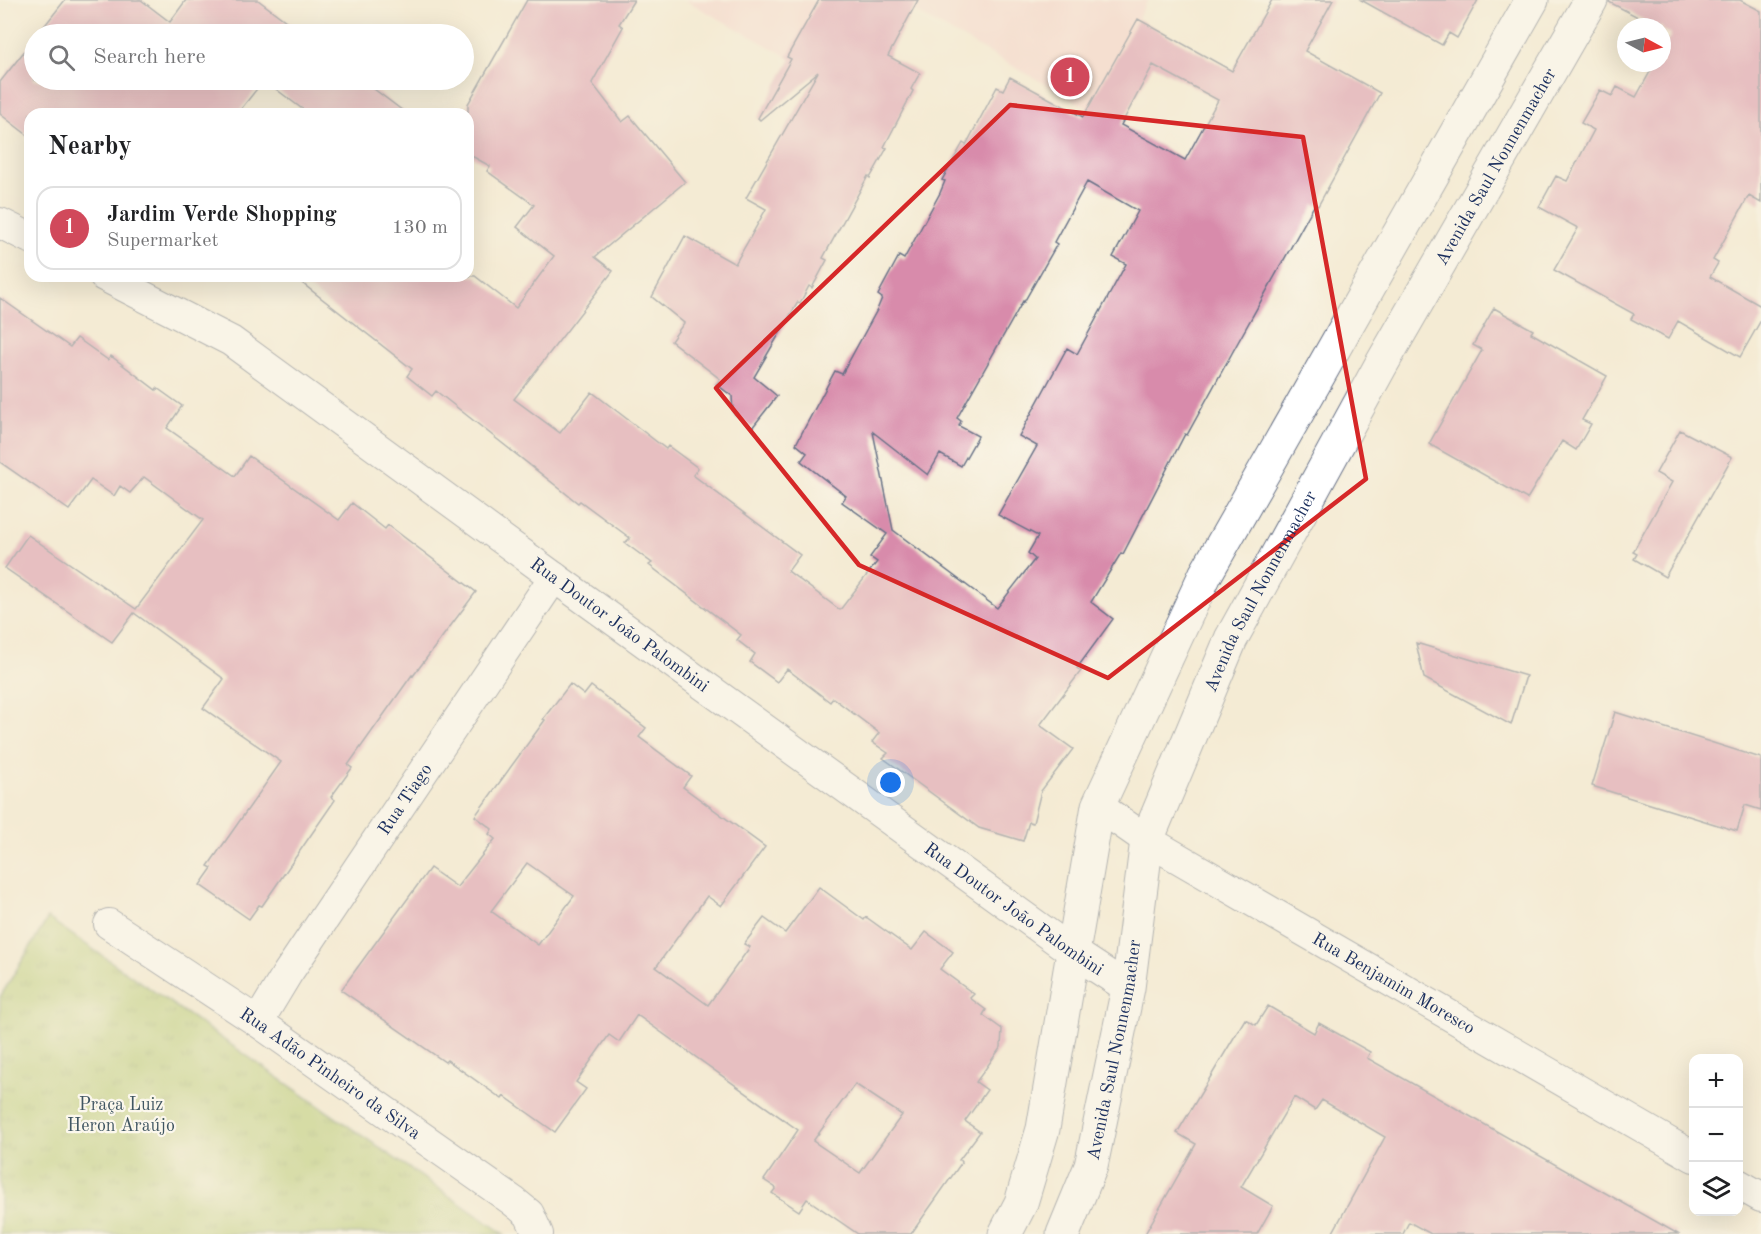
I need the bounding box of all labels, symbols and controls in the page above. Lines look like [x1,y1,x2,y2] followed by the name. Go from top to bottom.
[1617,18,1671,72] north arrow
[24,24,474,90] search box
[45,41,78,74] icon: search
[93,46,206,68] text: Search here
[1050,54,1090,100] pin: 1
[1433,65,1560,268] street label: Avenida Saul Nonnenmacher
[48,134,132,160] text: Nearby
[107,204,337,226] text: Jardim Verde Shopping
[64,218,75,238] text: 1
[392,218,448,238] text: 130 m
[107,231,218,251] text: Supermarket
[1202,488,1321,695] street label: Avenida Saul Nonnenmacher
[527,555,712,696] street label: Rua Doutor João Palombini
[375,761,436,838] street label: Rua Tiago
[876,768,905,797] your location
[921,840,1107,979] street label: Rua Doutor João Palombini
[1309,930,1478,1038] street label: Rua Benjamim Moresco
[1084,938,1144,1162] street label: Avenida Saul Nonnenmacher
[236,1005,424,1143] street label: Rua Adão Pinheiro da Silva
[1689,1054,1743,1216] map controls
[1689,1054,1743,1108] button: +
[67,1096,175,1135] park label: Praça Luiz Heron Araújo
[1689,1108,1743,1162] button: −
[1689,1162,1743,1216] button: layers

